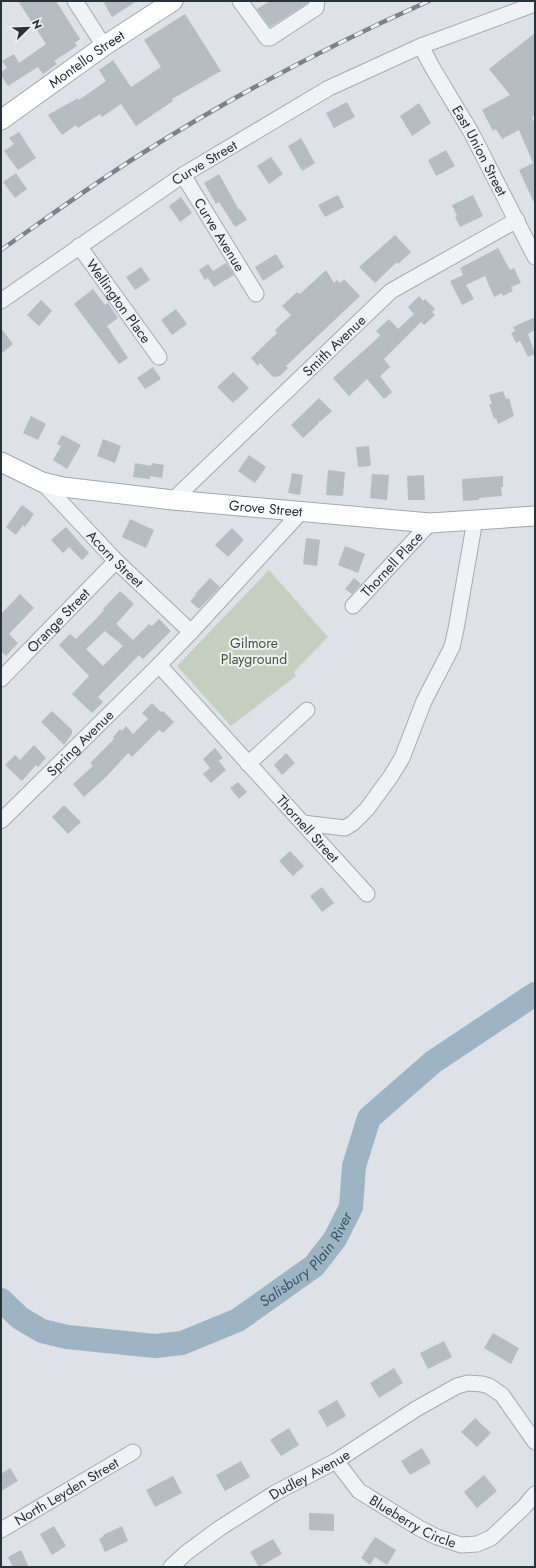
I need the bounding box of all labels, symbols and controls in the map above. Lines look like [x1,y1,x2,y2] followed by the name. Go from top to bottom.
[8,8,48,48] north arrow
[28,17,46,31] text: N
[44,25,129,93] street label: Montello Street
[447,101,512,200] street label: East Union Street
[168,135,241,190] street label: Curve Street
[189,194,250,275] street label: Curve Avenue
[82,255,156,347] street label: Wellington Place
[298,310,370,381] street label: Smith Avenue
[228,495,304,522] street label: Grove Street
[82,526,148,592] street label: Acorn Street
[356,527,427,602] street label: Thornell Place
[22,583,95,657] street label: Orange Street
[221,633,287,669] park label: Gilmore Playground
[42,705,118,781] street label: Spring Avenue
[272,791,344,867] street label: Thornell Street
[255,1207,358,1312] water label: Salisbury Plain River
[265,1445,354,1504] street label: Dudley Avenue
[11,1452,123,1530] street label: North Leyden Street
[366,1490,459,1553] street label: Blueberry Circle

